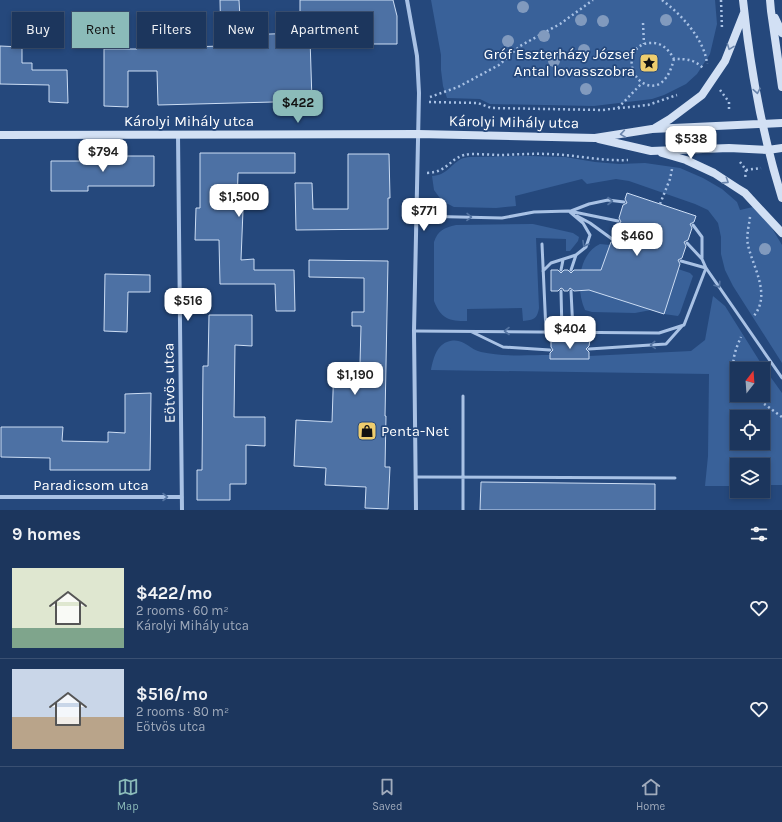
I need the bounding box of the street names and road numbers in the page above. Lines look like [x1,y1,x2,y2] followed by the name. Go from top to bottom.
[124,112,254,130] street label: Károlyi Mihály utca
[449,112,579,132] street label: Károlyi Mihály utca
[159,343,179,423] street label: Eötvös utca
[33,476,149,494] street label: Paradicsom utca

